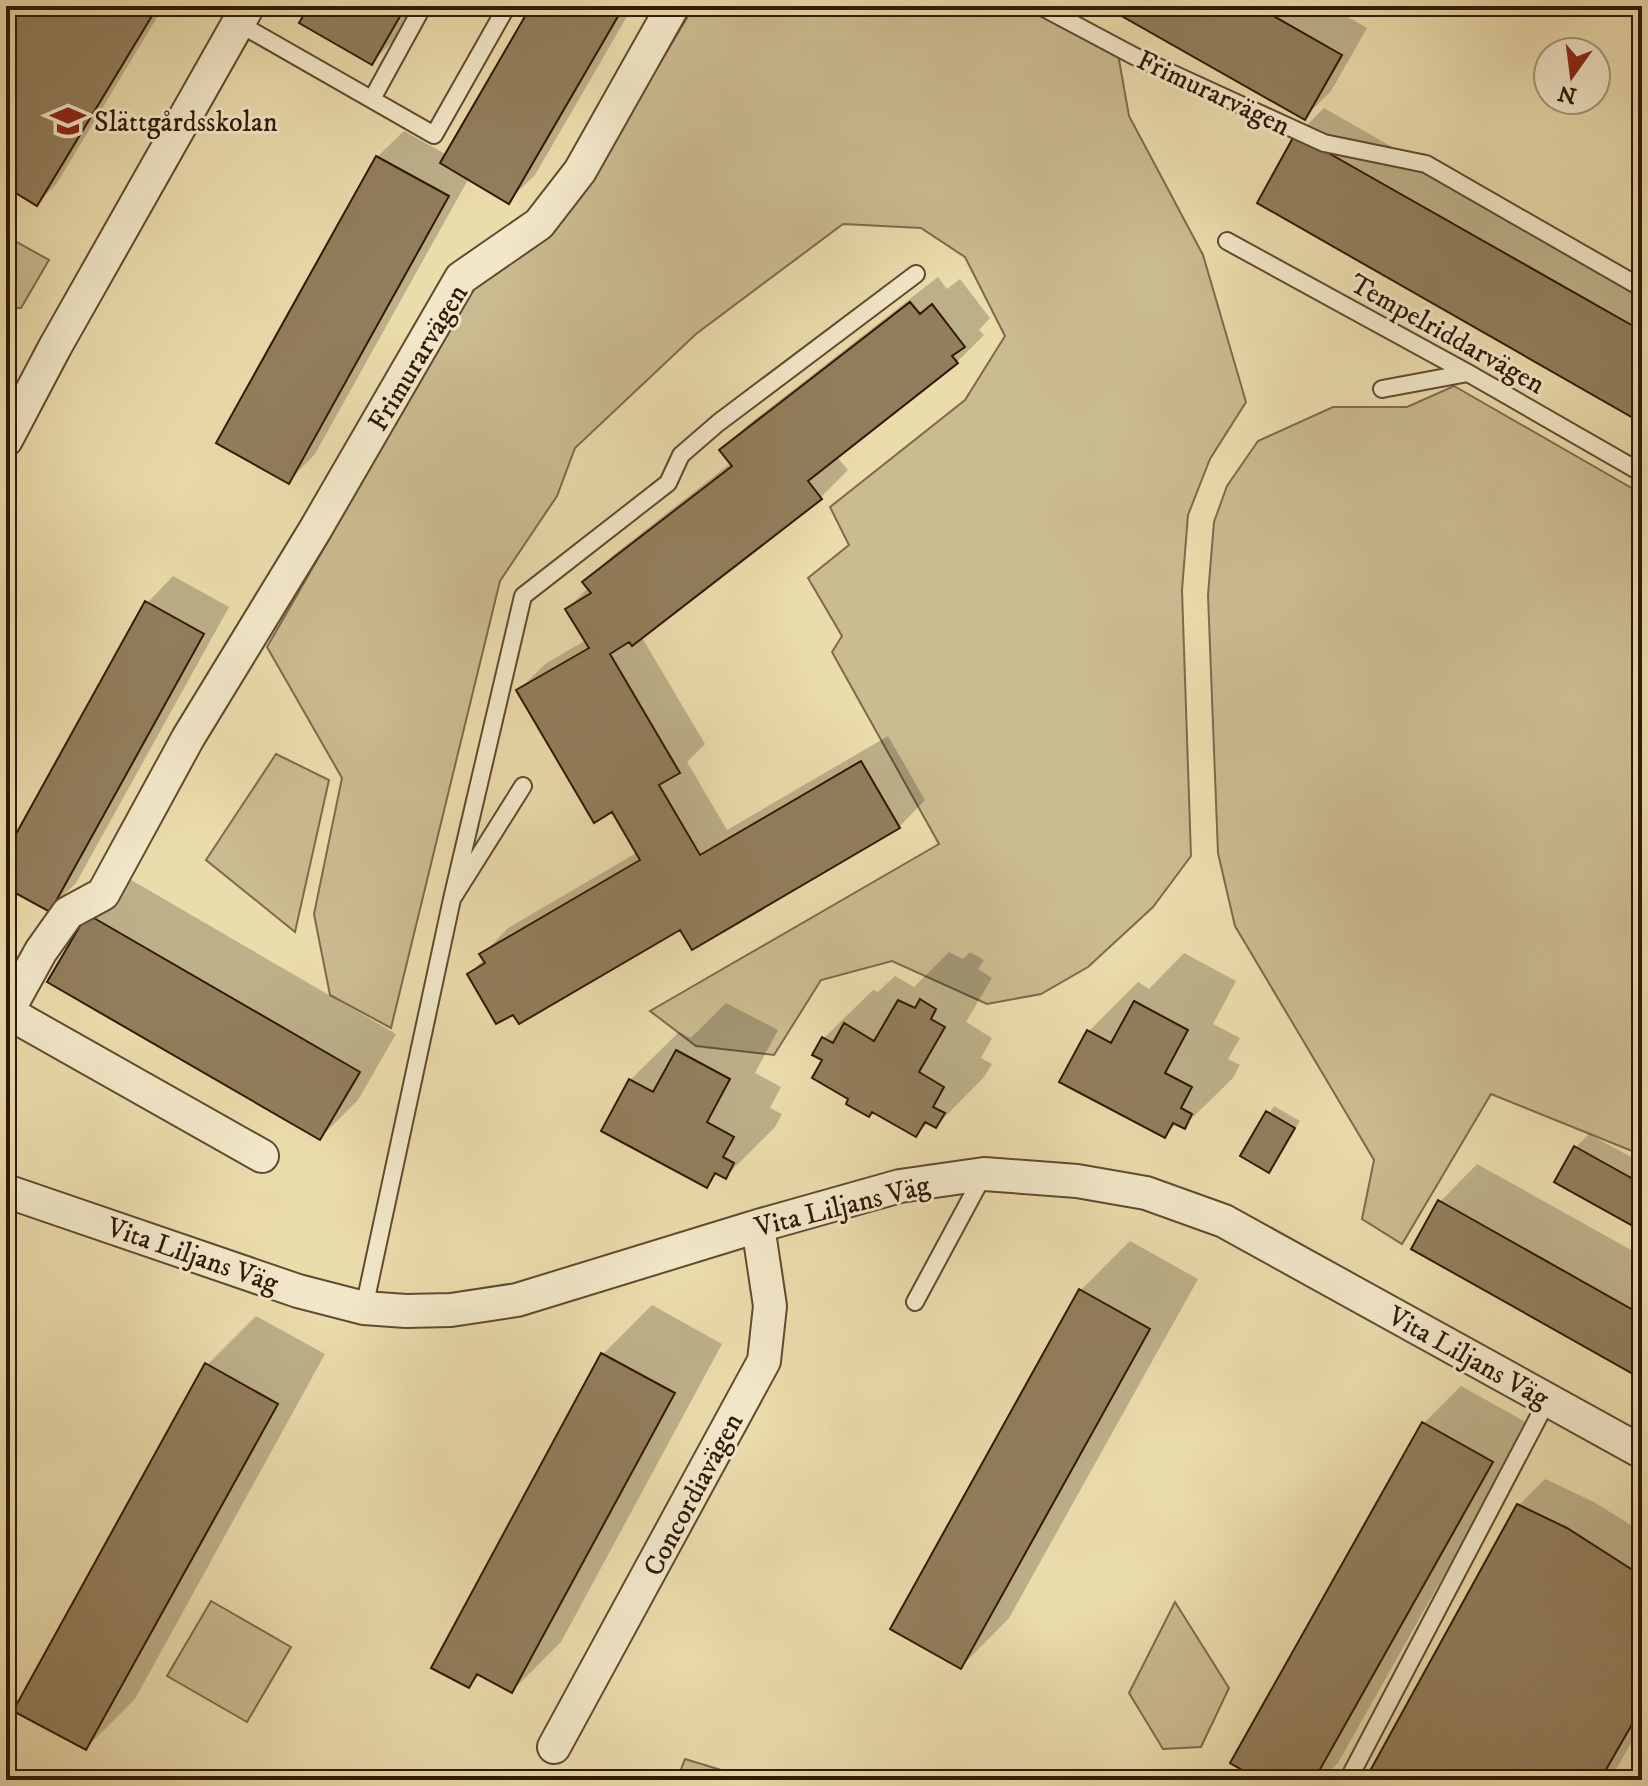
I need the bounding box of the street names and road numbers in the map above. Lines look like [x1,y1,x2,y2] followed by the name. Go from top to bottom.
[1131,43,1296,144] street label: Frimurarvägen
[1344,266,1551,402] street label: Tempelriddarvägen
[361,278,476,438] street label: Frimurarvägen
[750,1168,934,1245] street label: Vita Liljans Väg
[101,1209,283,1301] street label: Vita Liljans Väg
[1381,1298,1555,1416] street label: Vita Liljans Väg
[636,1407,751,1582] street label: Concordiavägen

